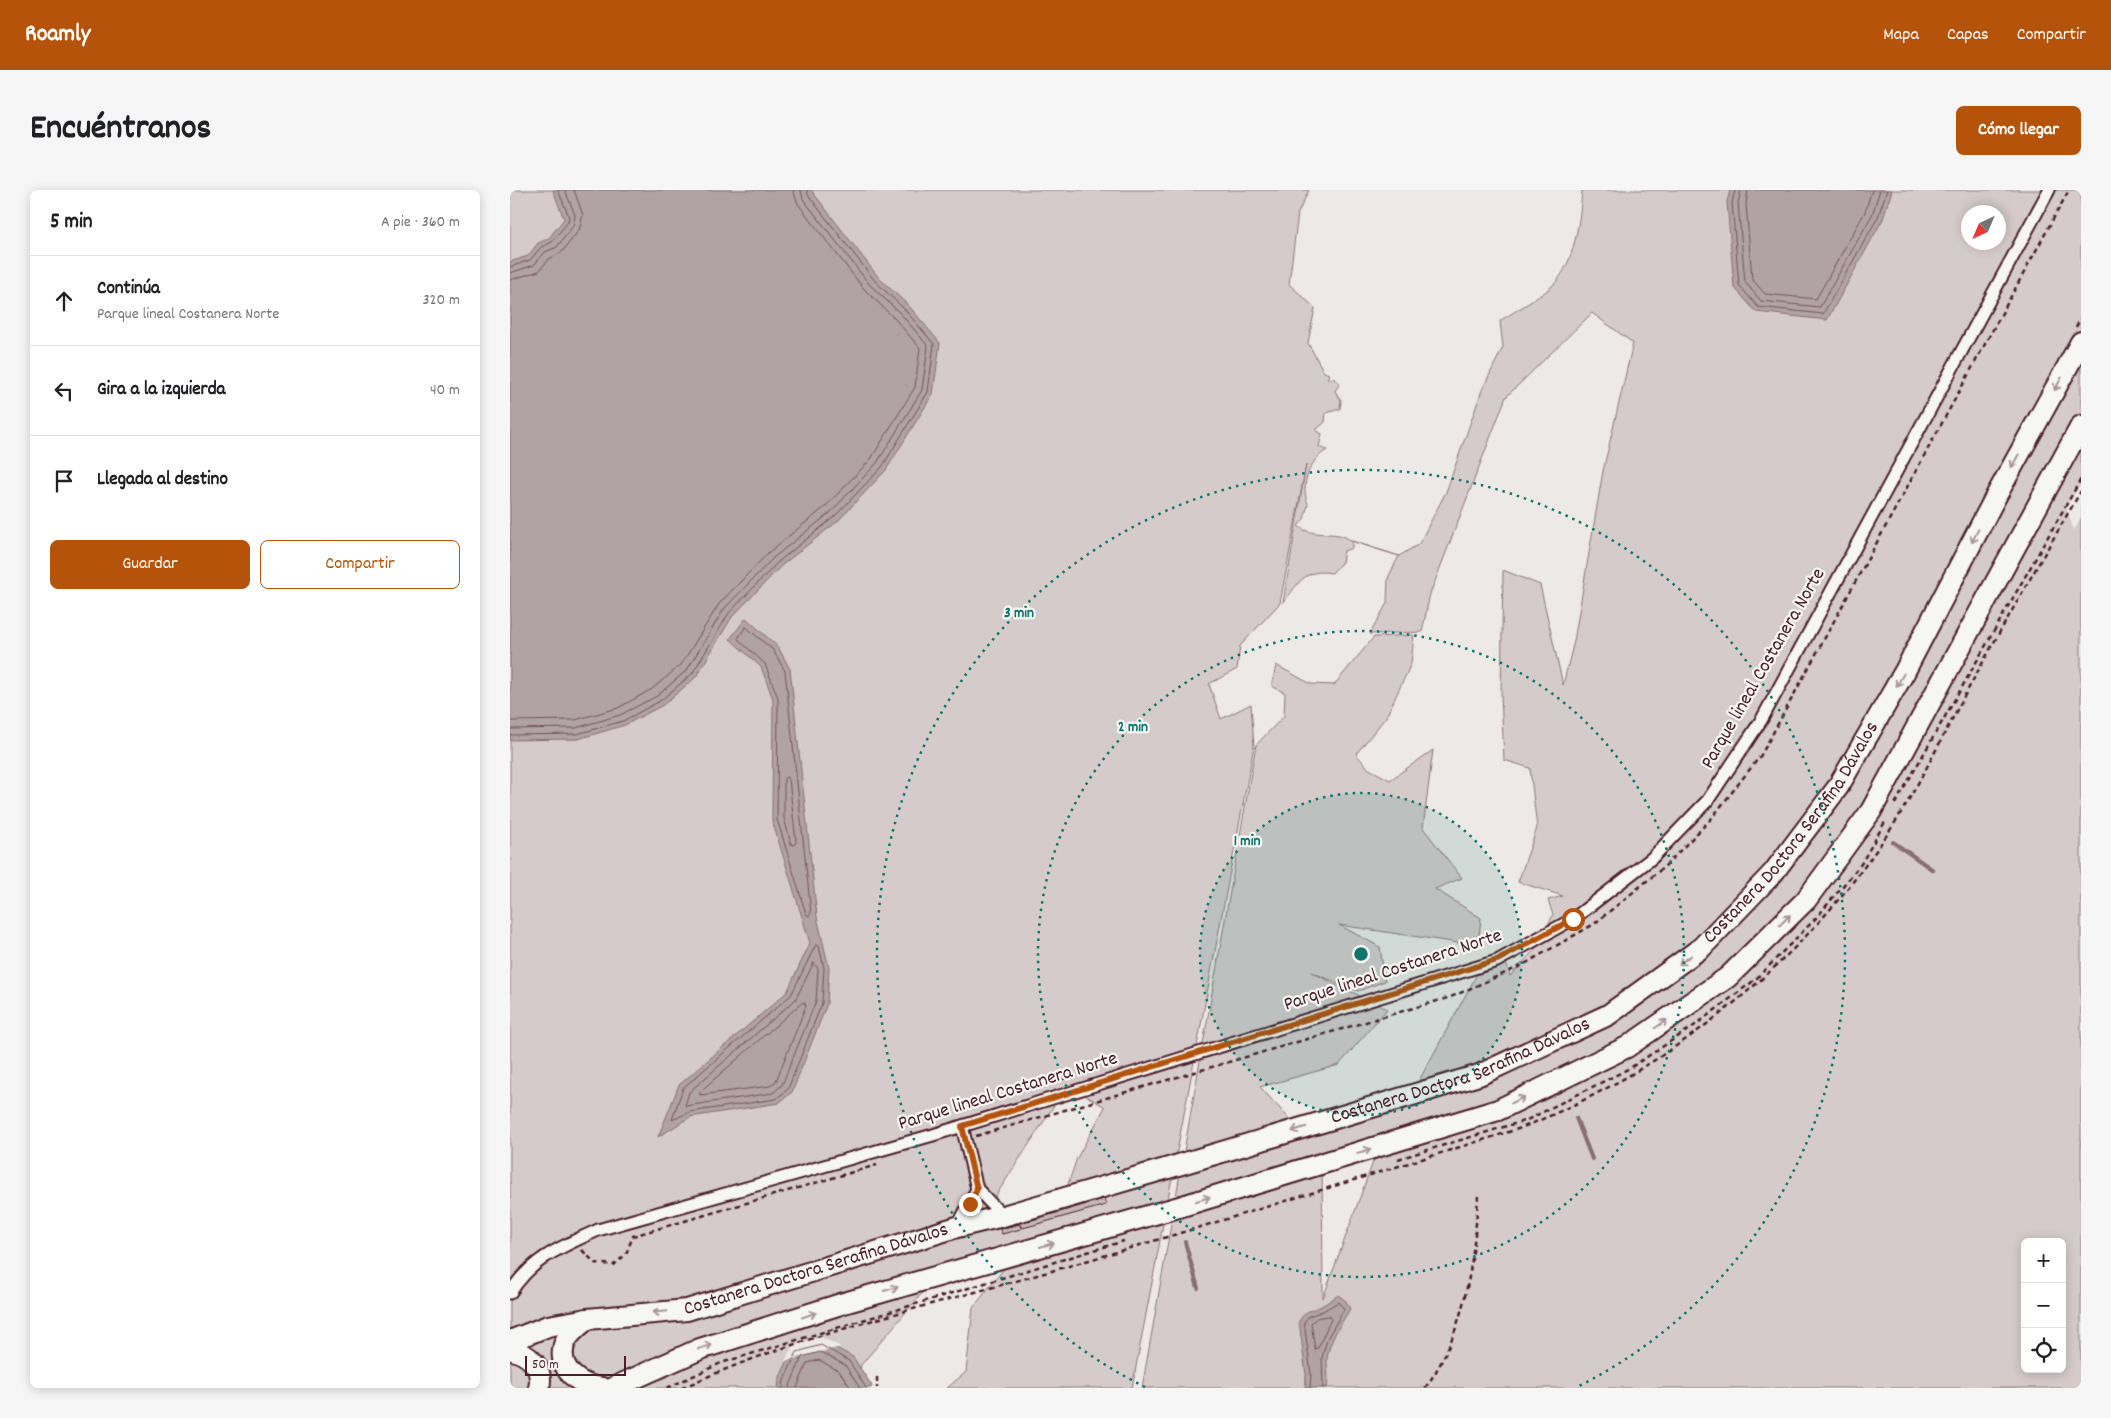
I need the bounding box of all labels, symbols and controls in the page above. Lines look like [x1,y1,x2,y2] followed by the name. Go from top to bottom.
[25,18,91,52] text: Roamly
[1883,23,1919,48] text: Mapa
[1947,23,1989,48] text: Capas
[2017,23,2086,48] text: Compartir
[30,105,211,155] text: Encuéntranos
[1956,106,2081,155] button: Cómo llegar
[1961,205,2006,250] north arrow
[50,208,93,238] text: 5 min
[381,211,460,234] text: A pie · 360 m
[97,276,160,303] text: Continúa
[50,287,78,315] icon: ahead
[423,289,460,312] text: 320 m
[97,303,279,326] text: Parque lineal Costanera Norte
[50,377,78,405] icon: left
[97,377,225,404] text: Gira a la izquierda
[2052,377,2062,391] one-way arrow
[430,379,460,402] text: 40 m
[2010,453,2020,468] one-way arrow
[50,467,78,495] icon: arrive
[97,467,228,494] text: Llegada al destino
[1970,529,1980,544] one-way arrow
[50,540,250,589] button: Guardar
[260,540,460,589] button: Compartir
[1695,563,1833,775] street label: Parque lineal Costanera Norte
[1004,603,1034,625] text: 3 min
[1894,673,1904,687] one-way arrow
[1118,717,1148,739] text: 2 min
[1697,717,1887,951] street label: Costanera Doctora Serafina Dávalos
[1234,831,1260,853] text: 1 min
[1562,908,1585,931] route start
[1779,914,1792,926] one-way arrow
[1280,922,1506,1020] street label: Parque lineal Costanera Norte
[1352,945,1370,963] centre of rings
[1678,955,1692,965] one-way arrow
[1328,1011,1595,1133] street label: Costanera Doctora Serafina Dávalos
[1654,1019,1668,1029] one-way arrow
[895,1045,1121,1139] street label: Parque lineal Costanera Norte
[1510,1095,1525,1105] one-way arrow
[1291,1124,1307,1134] one-way arrow
[1355,1145,1371,1155] one-way arrow
[959,1193,982,1216] route end
[1195,1194,1211,1204] one-way arrow
[680,1216,952,1324] street label: Costanera Doctora Serafina Dávalos
[2021,1238,2066,1373] map controls
[2021,1238,2066,1283] button: +
[1039,1239,1055,1249] one-way arrow
[2021,1283,2066,1328] button: −
[883,1284,899,1294] one-way arrow
[652,1308,668,1317] one-way arrow
[801,1310,816,1319] one-way arrow
[2021,1328,2066,1373] button: locate
[697,1342,713,1352] one-way arrow
[525,1353,626,1376] scale bar
[532,1355,559,1375] text: 50 m

